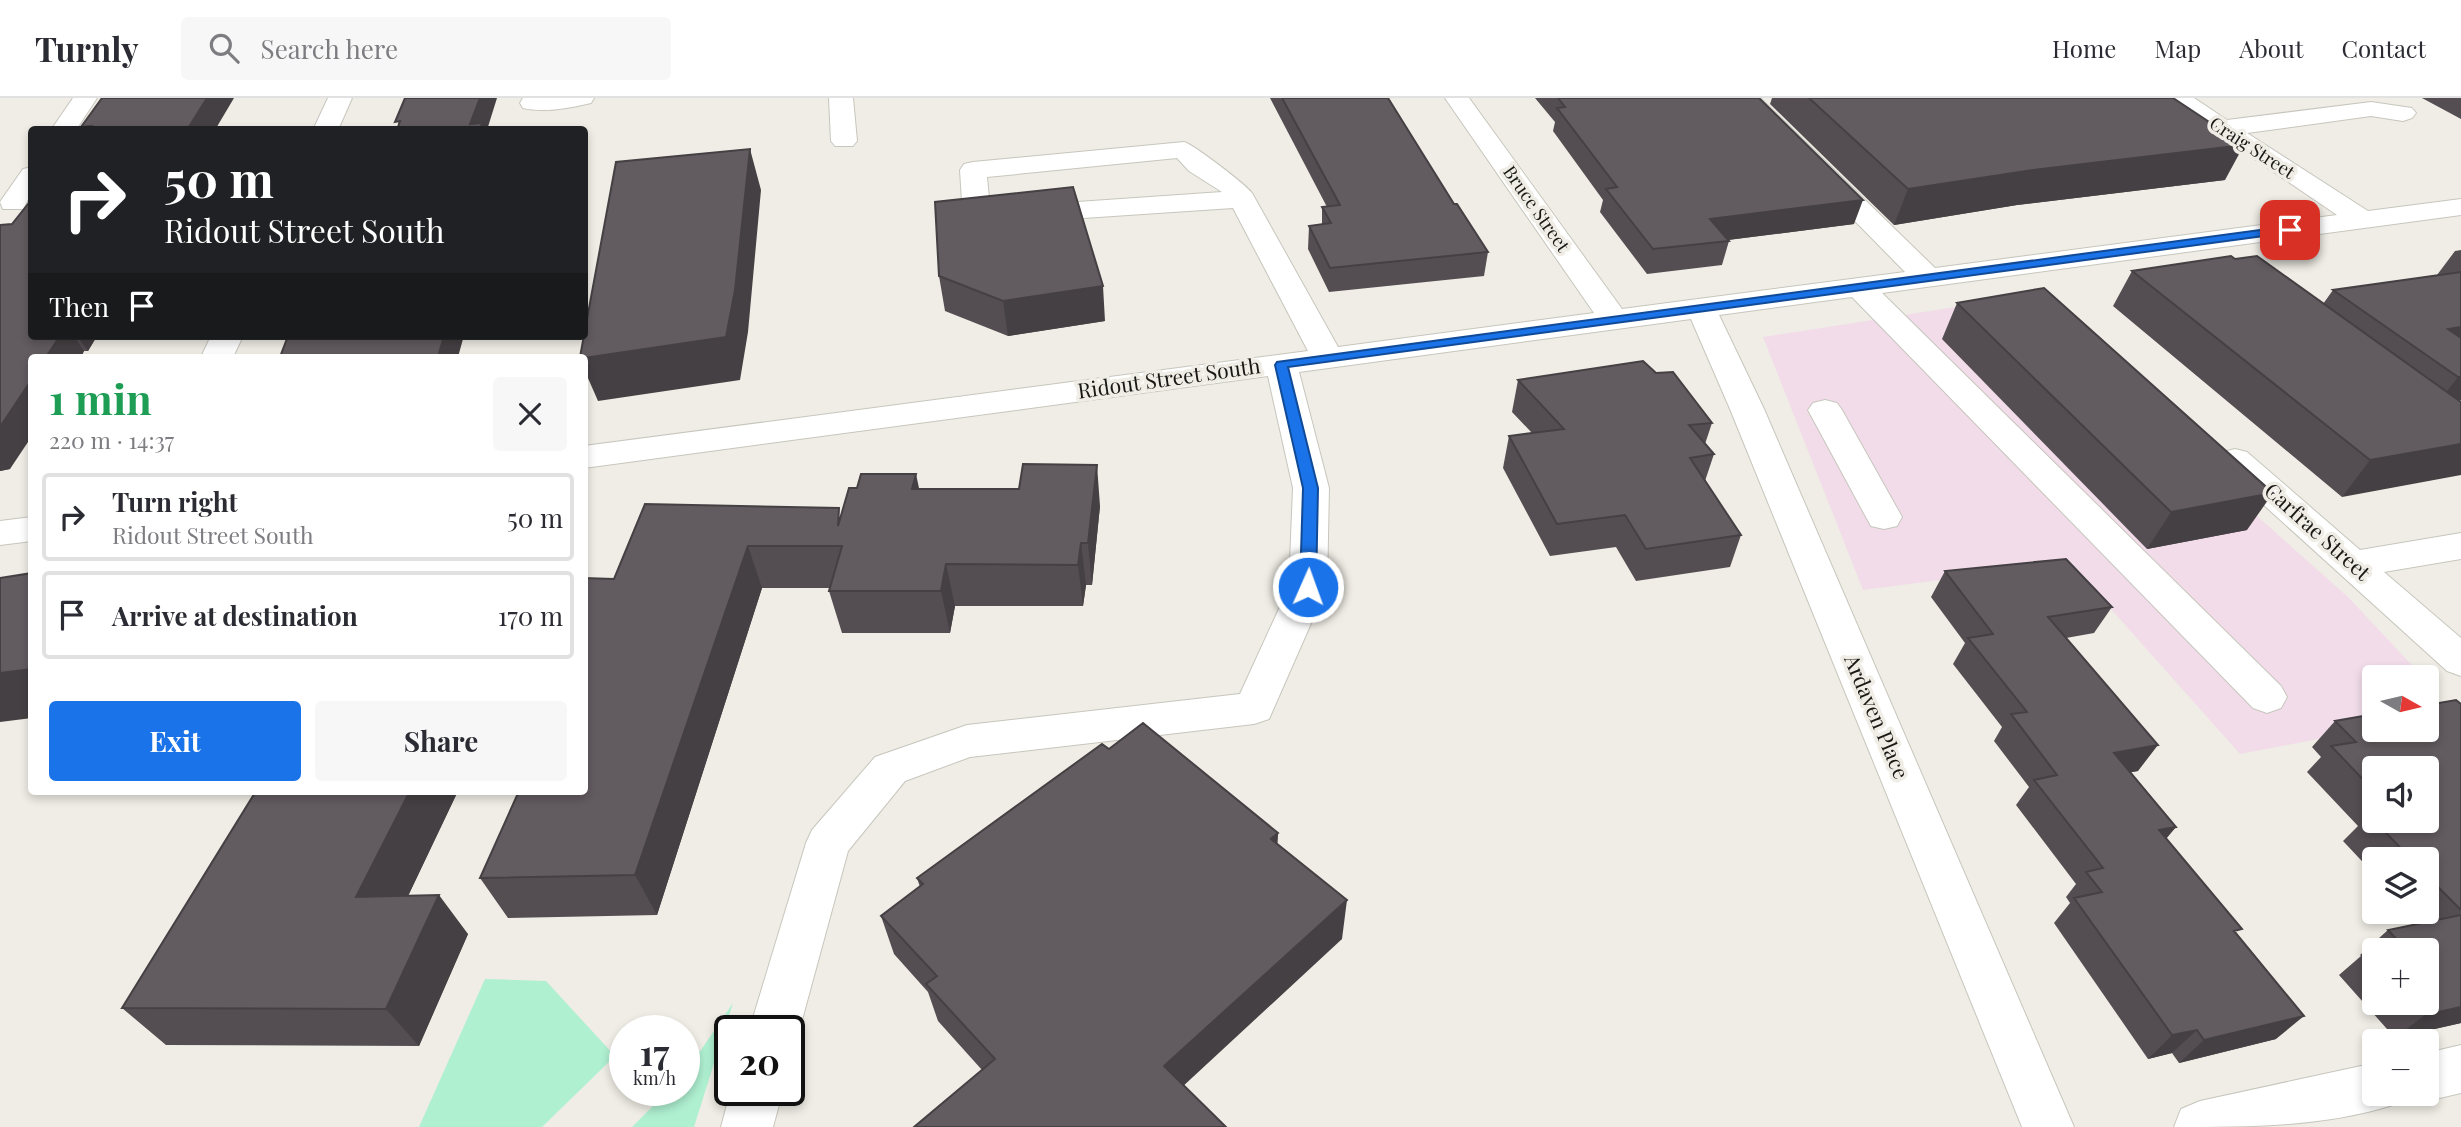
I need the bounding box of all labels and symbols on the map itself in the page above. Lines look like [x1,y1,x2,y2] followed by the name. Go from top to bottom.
[2205,111,2300,184] street label: Craig Street
[1498,160,1576,257] street label: Bruce Street
[2260,200,2320,260] pin
[1076,350,1262,404] street label: Ridout Street South
[2259,476,2378,586] street label: Carfrae Street
[1271,550,1345,624] position arrow
[1839,649,1917,783] street label: Ardaven Place
[2362,665,2440,742] north arrow
[714,1015,805,1106] speed limit sign: 20

